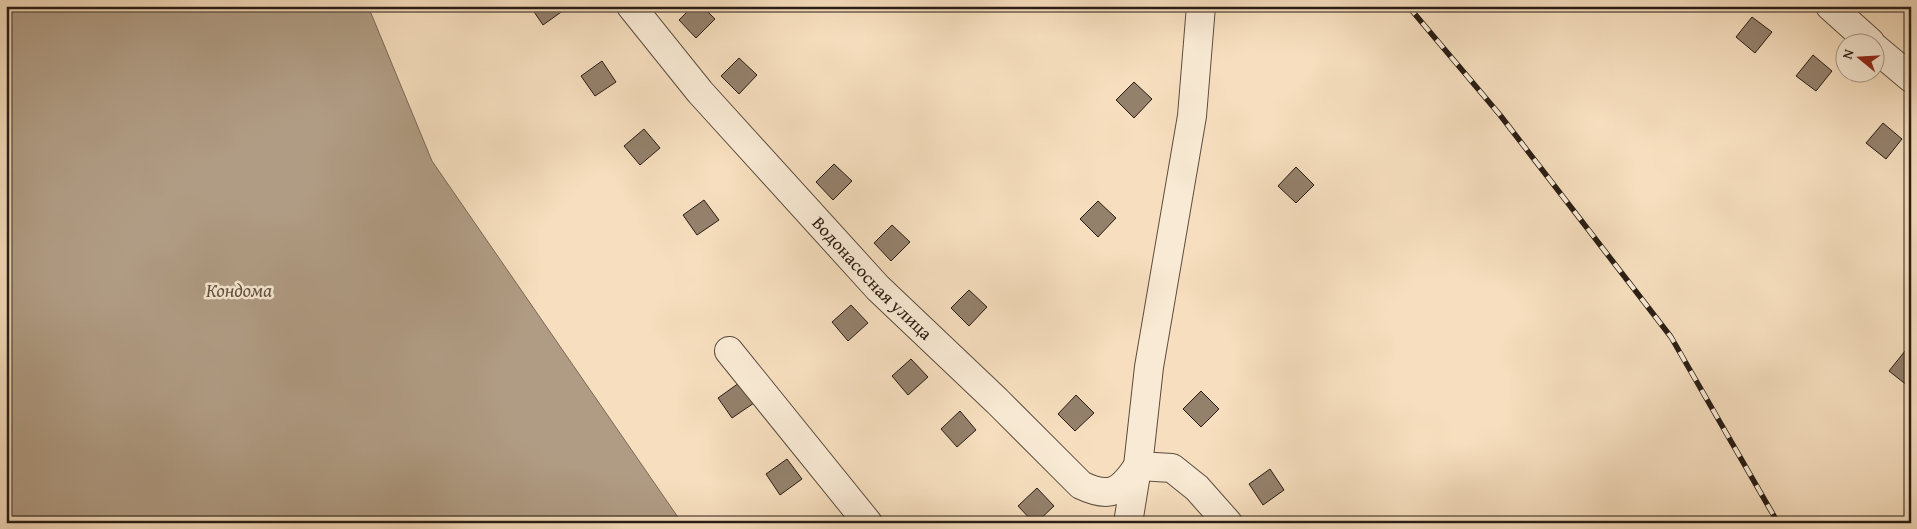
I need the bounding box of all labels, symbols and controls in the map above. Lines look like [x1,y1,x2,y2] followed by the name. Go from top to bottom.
[1834,32,1884,82] north arrow
[1837,46,1859,62] text: N
[806,210,939,346] street label: Водонасосная улица
[206,276,272,304] water label: Кондома

